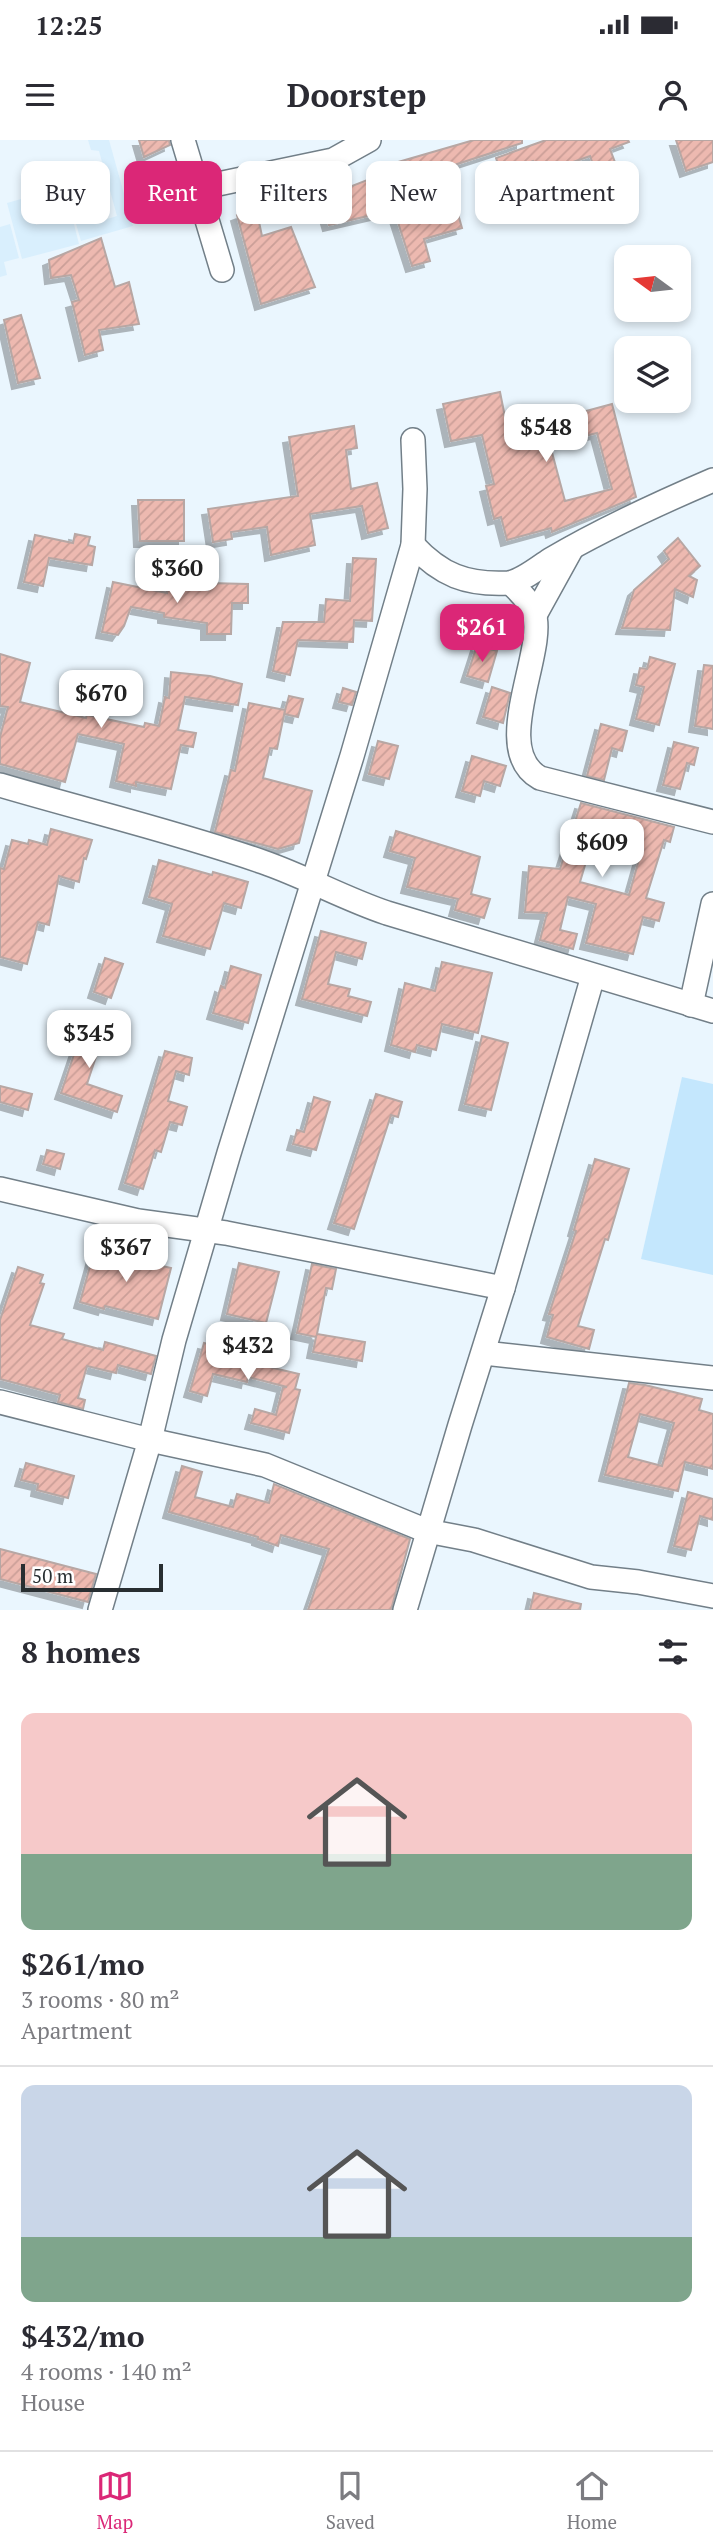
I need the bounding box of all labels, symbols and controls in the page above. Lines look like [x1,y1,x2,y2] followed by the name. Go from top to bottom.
[35,8,103,42] text: 12:25
[287,74,426,116] text: Doorstep
[21,76,59,114] icon: menu
[654,76,692,114] icon: person
[21,161,110,224] chip: Buy
[124,161,222,224] chip: Rent
[236,161,352,224] chip: Filters
[366,161,461,224] chip: New
[475,161,639,224] chip: Apartment
[614,245,691,322] north arrow
[614,245,691,413] map controls
[614,336,691,413] button: layers
[505,404,587,464] pin: $548
[520,411,572,442] text: $548
[136,546,218,605] pin: $360
[151,552,203,583] text: $360
[441,604,523,664] pin: $261
[456,611,508,642] text: $261
[60,670,142,730] pin: $670
[75,677,127,708] text: $670
[561,820,643,879] pin: $609
[576,826,628,857] text: $609
[48,1010,130,1070] pin: $345
[63,1017,115,1048] text: $345
[85,1224,167,1284] pin: $367
[100,1231,152,1262] text: $367
[207,1322,289,1382] pin: $432
[222,1329,274,1360] text: $432
[21,1561,163,1593] scale bar
[32,1563,73,1588] text: 50 m
[21,1632,140,1672] text: 8 homes
[654,1633,692,1671] icon: filters
[294,1759,420,1885] icon: home
[21,1944,145,1984] text: $261/mo
[21,1984,180,2015] text: 3 rooms · 80 m²
[21,2015,132,2046] text: Apartment
[294,2131,420,2257] icon: home
[21,2316,145,2356] text: $432/mo
[21,2356,192,2387] text: 4 rooms · 140 m²
[21,2387,85,2418] text: House
[96,2467,134,2534] tab: Map
[326,2467,375,2534] tab: Saved
[567,2467,617,2534] tab: Home

